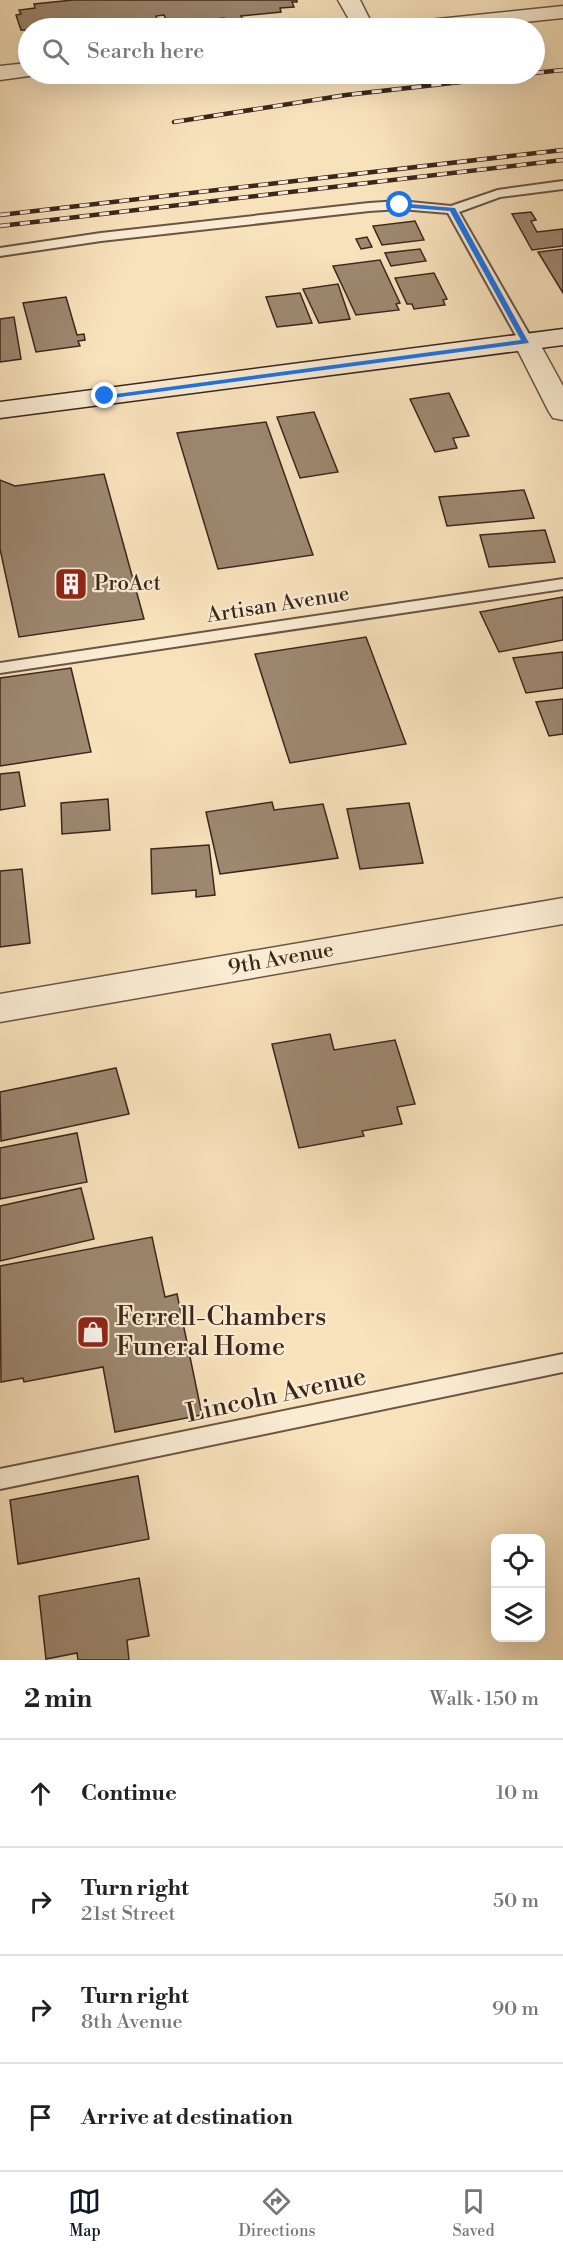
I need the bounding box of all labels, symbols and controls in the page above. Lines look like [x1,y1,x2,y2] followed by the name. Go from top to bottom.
[18,18,545,84] search box
[39,35,72,68] icon: search
[87,38,204,65] text: Search here
[386,191,412,217] route start
[91,382,117,408] route end
[53,566,89,602] building icon: ProAct
[94,571,161,597] place label: ProAct
[204,581,351,629] street label: Artisan Avenue
[226,937,336,981] street label: 9th Avenue
[116,1301,326,1363] place label: Ferrell-Chambers Funeral Home
[75,1314,111,1350] shop icon: Ferrell-Chambers Funeral Home
[183,1360,369,1430] street label: Lincoln Avenue
[491,1534,545,1642] map controls
[491,1534,545,1588] button: locate
[491,1588,545,1642] button: layers
[24,1683,92,1715] text: 2 min
[430,1687,539,1712] text: Walk · 150 m
[24,1777,57,1810] icon: ahead
[81,1780,177,1807] text: Continue
[496,1781,539,1806] text: 10 m
[81,1875,189,1902] text: Turn right
[24,1885,57,1918] icon: right
[493,1889,539,1914] text: 50 m
[81,1902,176,1927] text: 21st Street
[81,1983,189,2010] text: Turn right
[24,1993,57,2026] icon: right
[492,1997,539,2022] text: 90 m
[81,2010,183,2035] text: 8th Avenue
[24,2101,57,2134] icon: arrive
[81,2104,293,2131] text: Arrive at destination
[68,2185,101,2241] tab: Map
[238,2185,316,2241] tab: Directions
[452,2185,495,2241] tab: Saved

